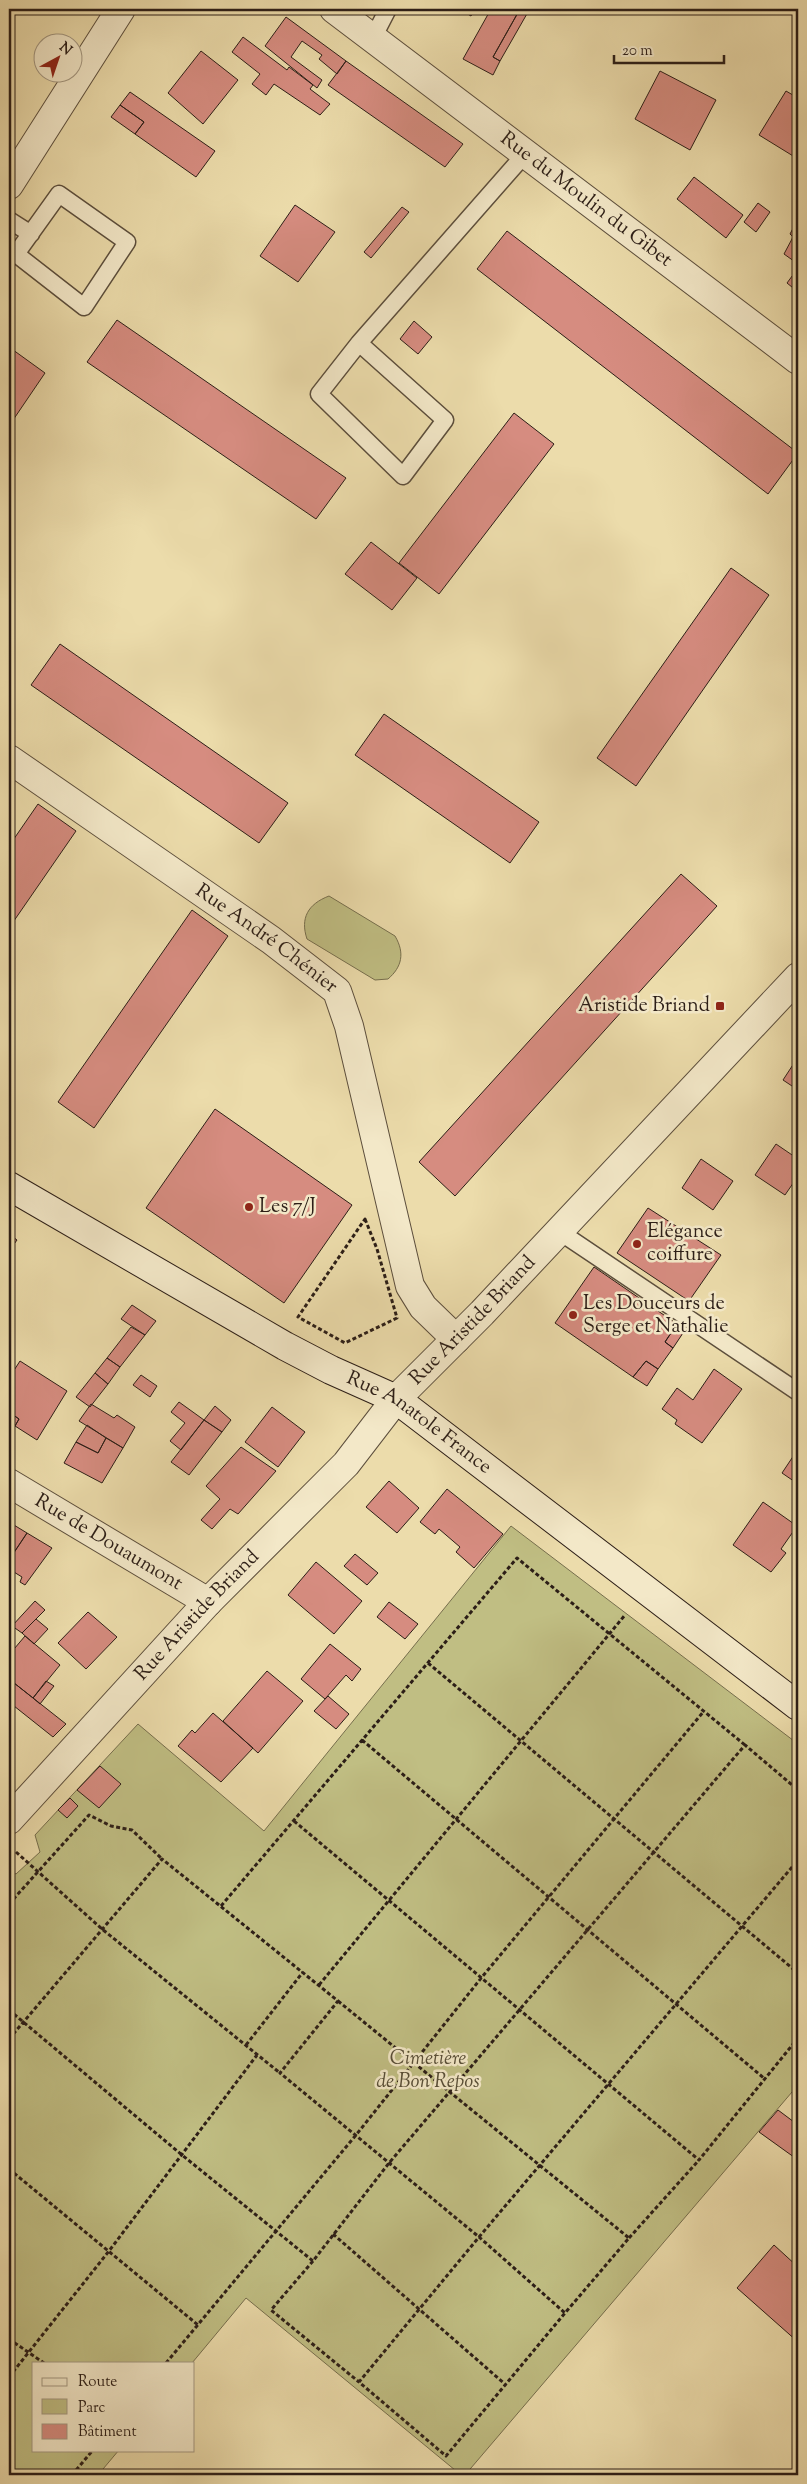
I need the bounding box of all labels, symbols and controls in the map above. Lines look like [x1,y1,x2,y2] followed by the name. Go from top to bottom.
[32,32,82,82] north arrow
[614,32,724,64] scale bar
[54,38,76,61] text: N
[622,41,653,62] text: 20 m
[494,125,678,275] street label: Rue du Moulin du Gibet
[189,877,344,1001] street label: Rue André Chénier
[578,992,710,1021] place label: Aristide Briand
[714,1000,726,1012] marker: Aristide Briand
[259,1193,315,1222] place label: Les 7/J
[243,1201,255,1213] marker: Les 7/J
[647,1218,723,1270] place label: Elégance coiffure
[631,1238,643,1250] marker: Elégance coiffure
[403,1250,543,1392] street label: Rue Aristide Briand
[583,1290,728,1342] place label: Les Douceurs de Serge et Nathalie
[567,1309,579,1321] marker: Les Douceurs de Serge et Nathalie
[342,1364,498,1482] street label: Rue Anatole France
[29,1487,188,1598] street label: Rue de Douaumont
[128,1543,267,1688] street label: Rue Aristide Briand
[376,2045,480,2097] park label: Cimetière de Bon Repos
[32,2362,195,2452] legend
[78,2372,117,2393] text: Route
[78,2398,106,2419] text: Parc
[78,2422,137,2443] text: Bâtiment

